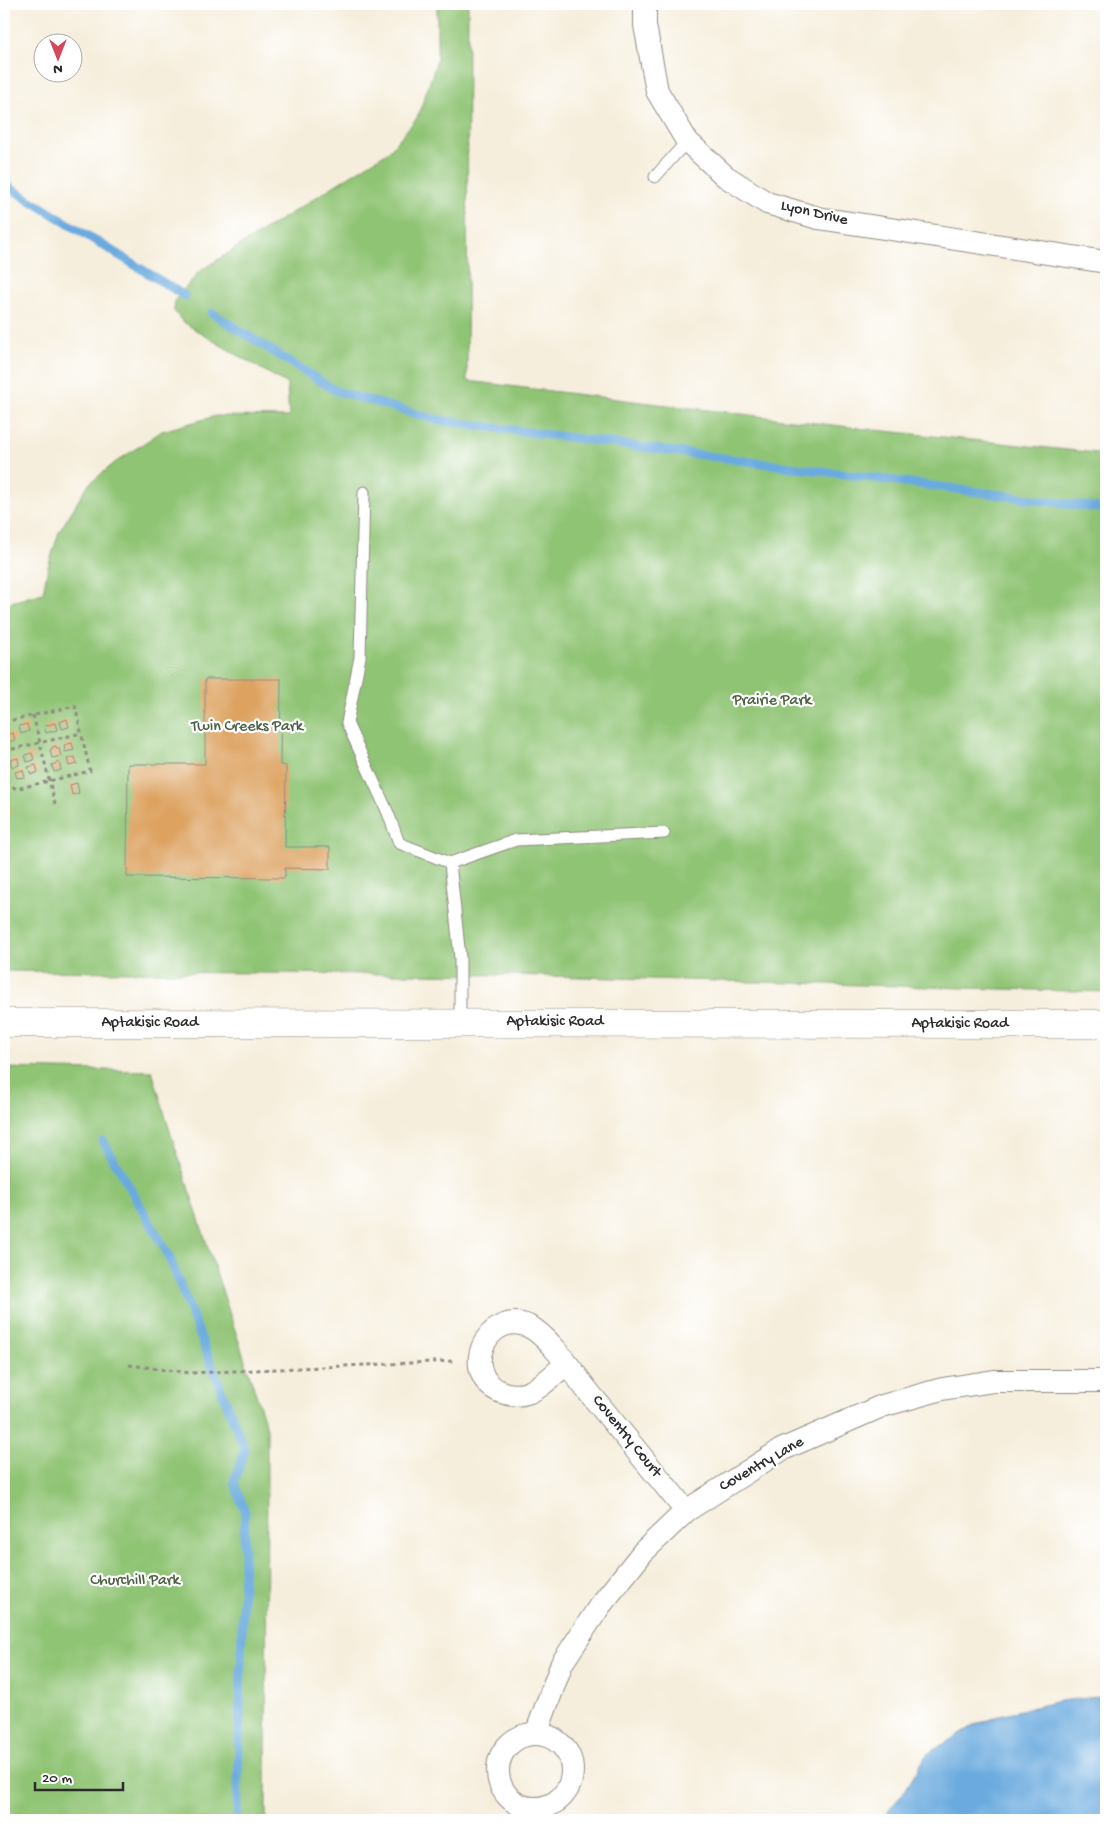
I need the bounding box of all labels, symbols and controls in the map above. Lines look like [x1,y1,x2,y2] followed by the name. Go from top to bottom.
[32,32,82,82] north arrow
[53,60,63,77] text: N
[779,197,850,231] street label: Lyon Drive
[732,692,813,711] park label: Prairie Park
[190,718,305,737] park label: Twin Creeks Park
[507,1013,605,1032] street label: Aptakisic Road
[102,1014,200,1033] street label: Aptakisic Road
[912,1015,1010,1034] street label: Aptakisic Road
[587,1392,666,1483] street label: Coventry Court
[716,1433,808,1497] street label: Coventry Lane
[90,1572,182,1591] park label: Churchill Park
[35,1759,122,1791] scale bar
[42,1770,72,1788] text: 20 m

